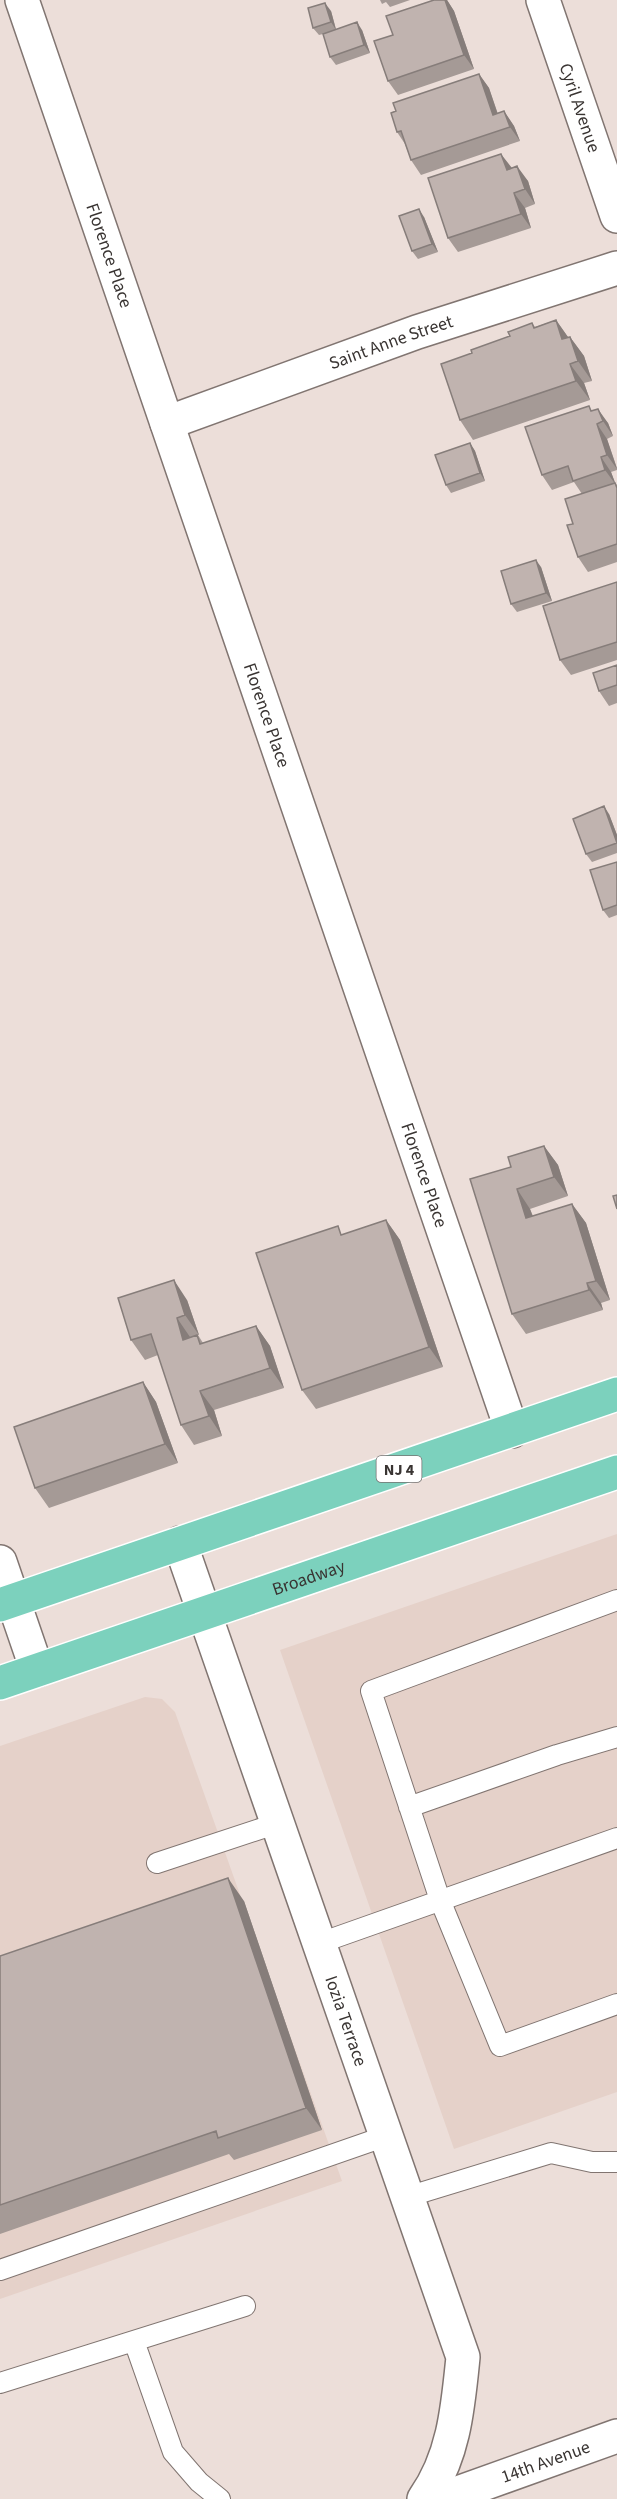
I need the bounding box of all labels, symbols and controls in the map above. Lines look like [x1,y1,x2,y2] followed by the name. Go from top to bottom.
[553,60,606,156] street label: Cyril Avenue
[79,200,139,311] street label: Florence Place
[326,309,456,376] street label: Saint Anne Street
[237,660,296,771] street label: Florence Place
[394,1120,453,1231] street label: Florence Place
[376,1456,422,1482] road number: NJ 4
[269,1554,349,1602] street label: Broadway
[318,1972,373,2070] street label: Iozia Terrace
[498,2435,594,2489] street label: 14th Avenue

